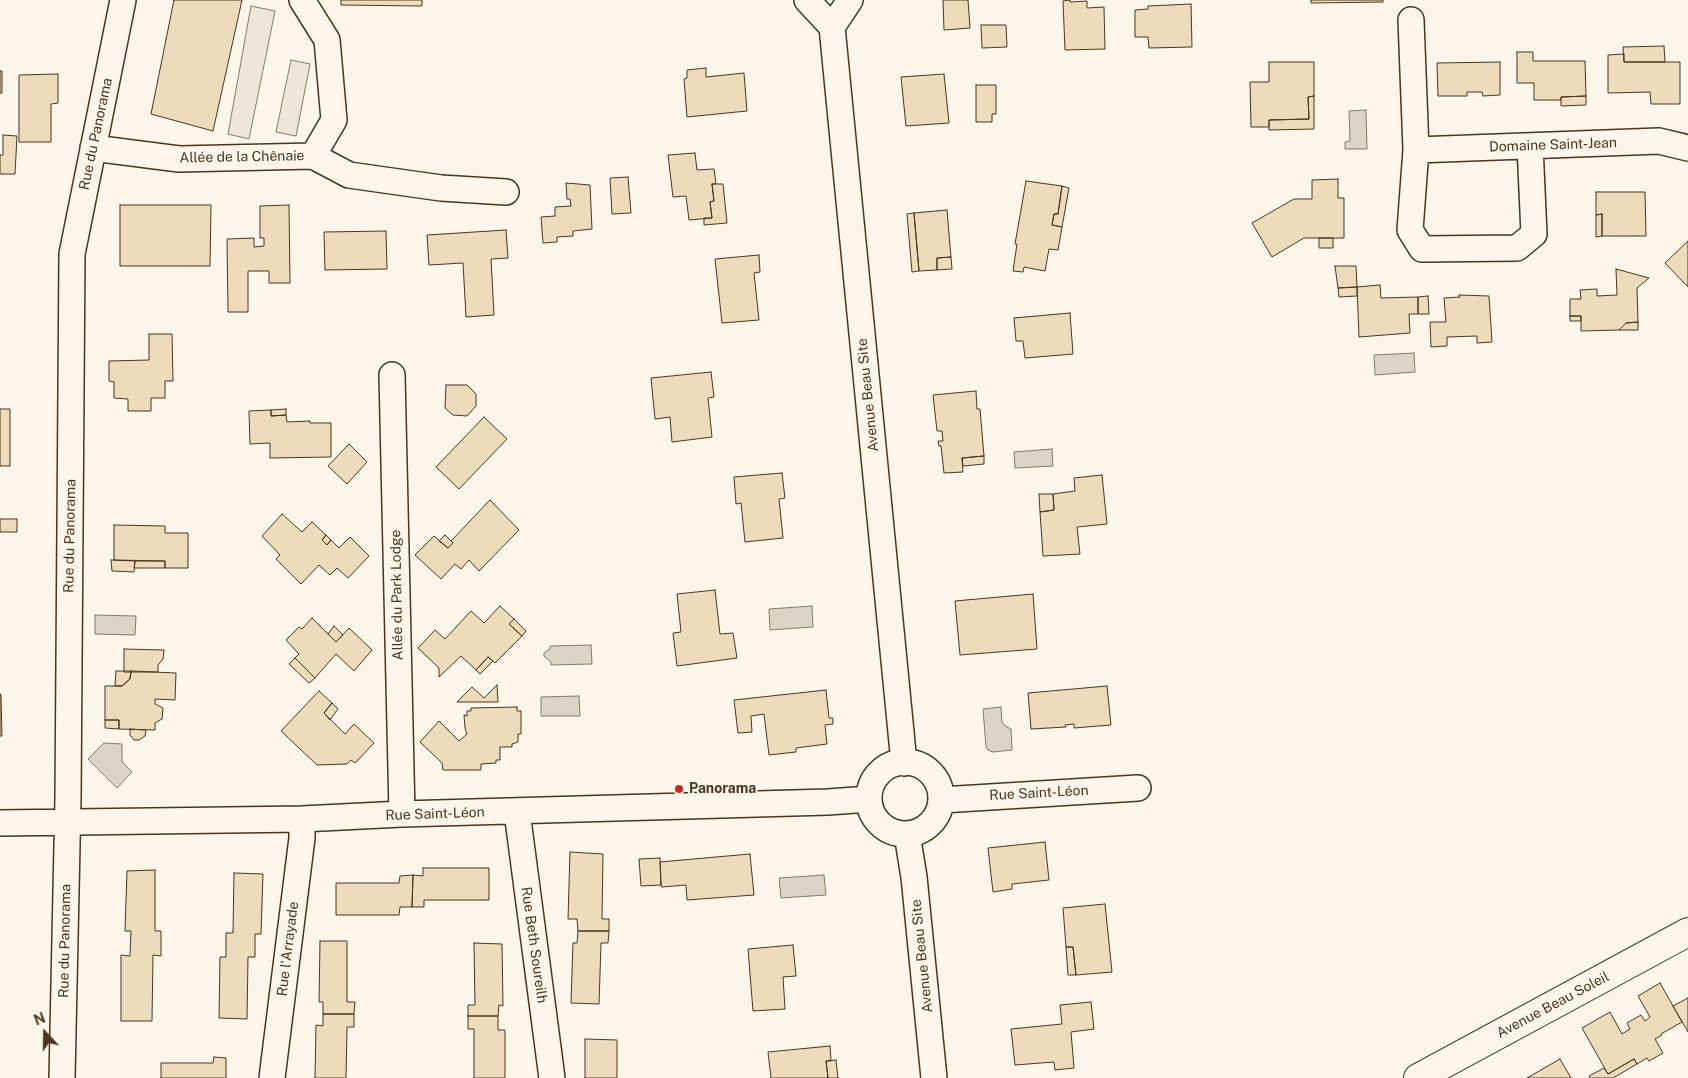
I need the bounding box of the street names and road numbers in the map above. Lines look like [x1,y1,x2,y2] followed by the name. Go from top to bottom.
[76,76,116,192] street label: Rue du Panorama
[1489,134,1617,156] street label: Domaine Saint-Jean
[179,148,305,166] street label: Allée de la Chênaie
[854,337,882,453] street label: Avenue Beau Site
[61,479,79,593] street label: Rue du Panorama
[387,529,407,661] street label: Allée du Park Lodge
[989,782,1089,804] street label: Rue Saint-Léon
[385,804,485,824] street label: Rue Saint-Léon
[56,884,74,998] street label: Rue du Panorama
[518,886,550,1004] street label: Rue Beth Soureilh
[908,898,936,1014] street label: Avenue Beau Site
[274,901,302,997] street label: Rue l'Arrayade
[1494,968,1612,1042] street label: Avenue Beau Soleil

